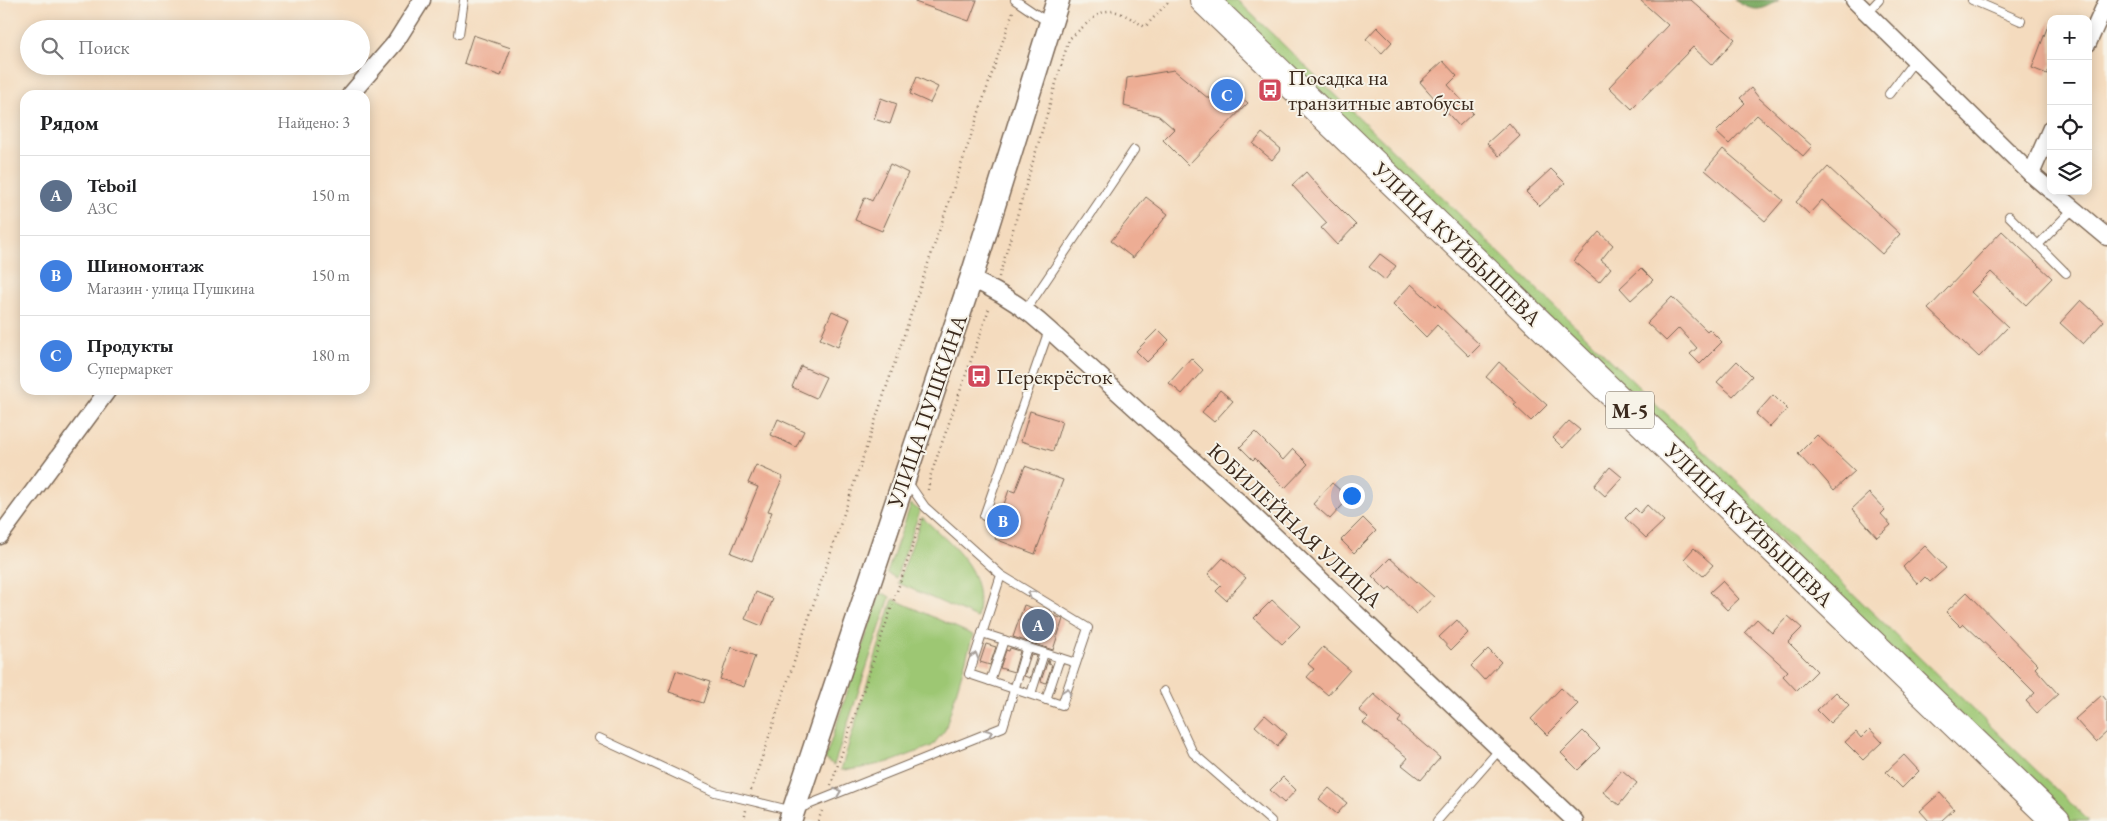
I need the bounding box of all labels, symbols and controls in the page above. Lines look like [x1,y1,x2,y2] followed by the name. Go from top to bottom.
[2047,15,2092,195] map controls
[2047,15,2092,60] button: +
[20,20,370,75] search box
[38,34,66,62] icon: search
[78,35,130,60] text: Поиск
[2047,60,2092,105] button: −
[1288,63,1474,117] place label: Посадка на транзитные автобусы
[1211,76,1243,114] pin: C
[1257,77,1283,103] bus stop icon: Посадка на транзитные автобусы
[2047,105,2092,150] button: locate
[40,109,99,136] text: Рядом
[278,112,350,133] text: Найдено: 3
[2047,150,2092,195] button: layers
[1366,155,1548,333] street label: УЛИЦА КУЙБЫШЕВА
[87,173,137,198] text: Teboil
[50,185,62,206] text: A
[311,185,350,206] text: 150 m
[87,198,118,219] text: АЗС
[87,253,204,278] text: Шиномонтаж
[51,265,61,286] text: B
[311,265,350,286] text: 150 m
[87,278,255,299] text: Магазин · улица Пушкина
[880,310,974,513] street label: УЛИЦА ПУШКИНА
[87,333,173,358] text: Продукты
[50,345,62,366] text: C
[311,345,350,366] text: 180 m
[87,358,173,379] text: Супермаркет
[996,362,1113,391] place label: Перекрёсток
[966,363,992,389] bus stop icon: Перекрёсток
[1606,392,1654,428] road number: М-5
[1201,436,1389,614] street label: ЮБИЛЕЙНАЯ УЛИЦА
[1658,436,1840,614] street label: УЛИЦА КУЙБЫШЕВА
[1339,483,1365,509] your location
[987,502,1019,540] pin: B
[1028,590,1037,600] one-way arrow
[1022,606,1054,644] pin: A
[969,652,979,660] one-way arrow
[1061,687,1071,696] one-way arrow
[984,728,993,739] one-way arrow
[833,788,842,798] one-way arrow

